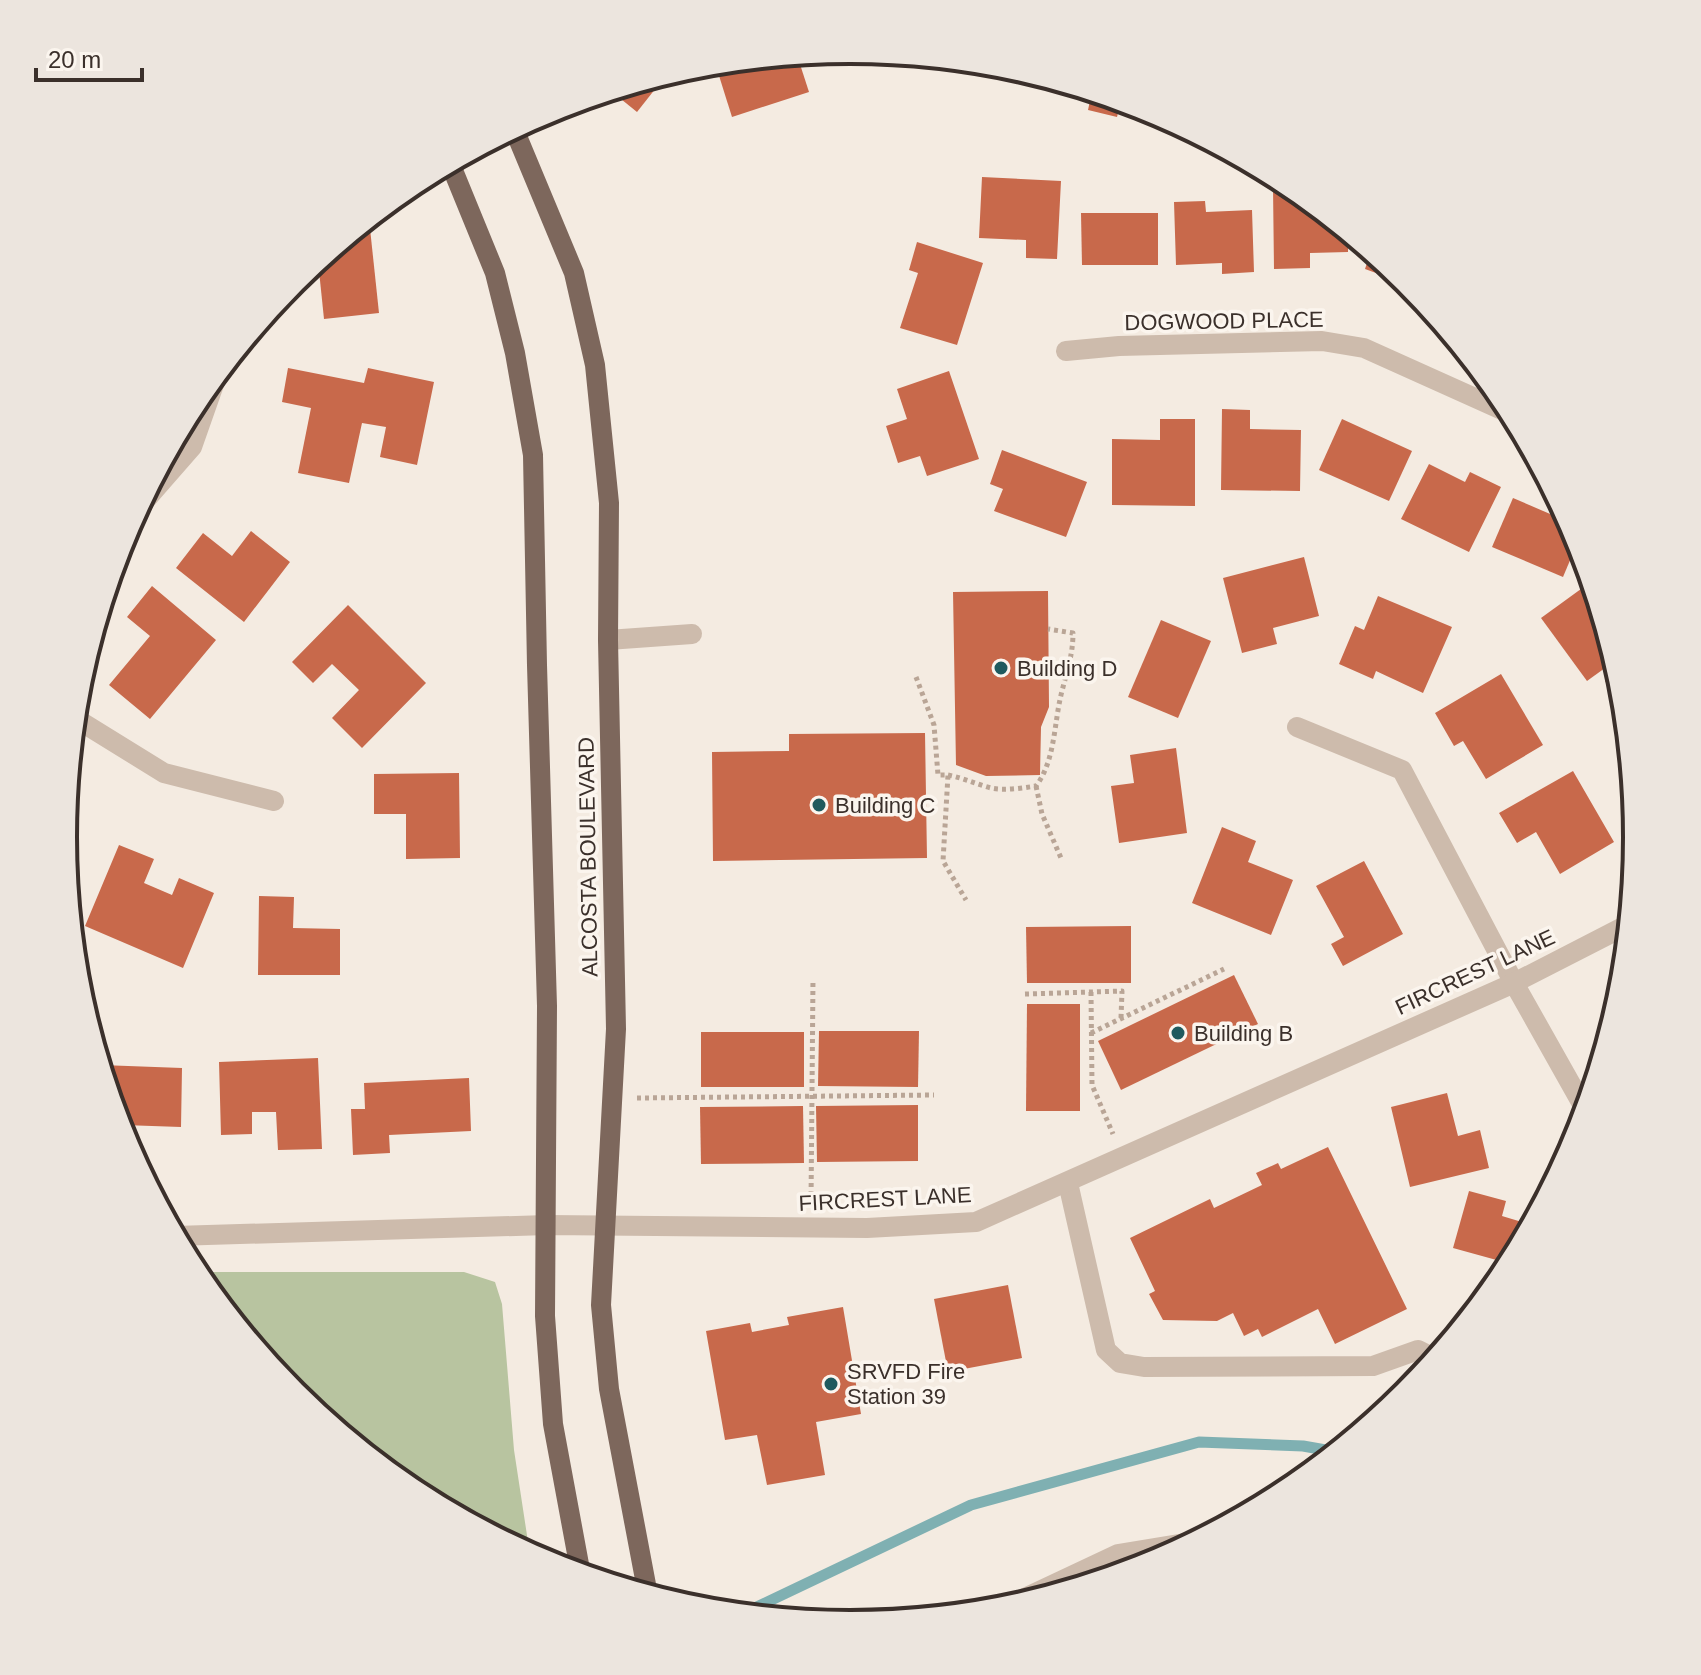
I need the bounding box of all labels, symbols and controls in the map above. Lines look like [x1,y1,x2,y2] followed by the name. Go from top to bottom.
[36,32,142,82] scale bar
[48,46,101,73] text: 20 m
[1124,307,1324,335] street label: DOGWOOD PLACE
[1017,656,1117,681] place label: Building D
[992,659,1010,677] marker: Building D
[573,737,603,977] street label: ALCOSTA BOULEVARD
[835,793,935,818] place label: Building C
[810,796,828,814] marker: Building C
[1391,924,1559,1020] street label: FIRCREST LANE
[1194,1021,1293,1046] place label: Building B
[1169,1024,1187,1042] marker: Building B
[798,1182,972,1216] street label: FIRCREST LANE
[847,1359,965,1409] place label: SRVFD Fire Station 39
[822,1375,840,1393] marker: SRVFD Fire Station 39

